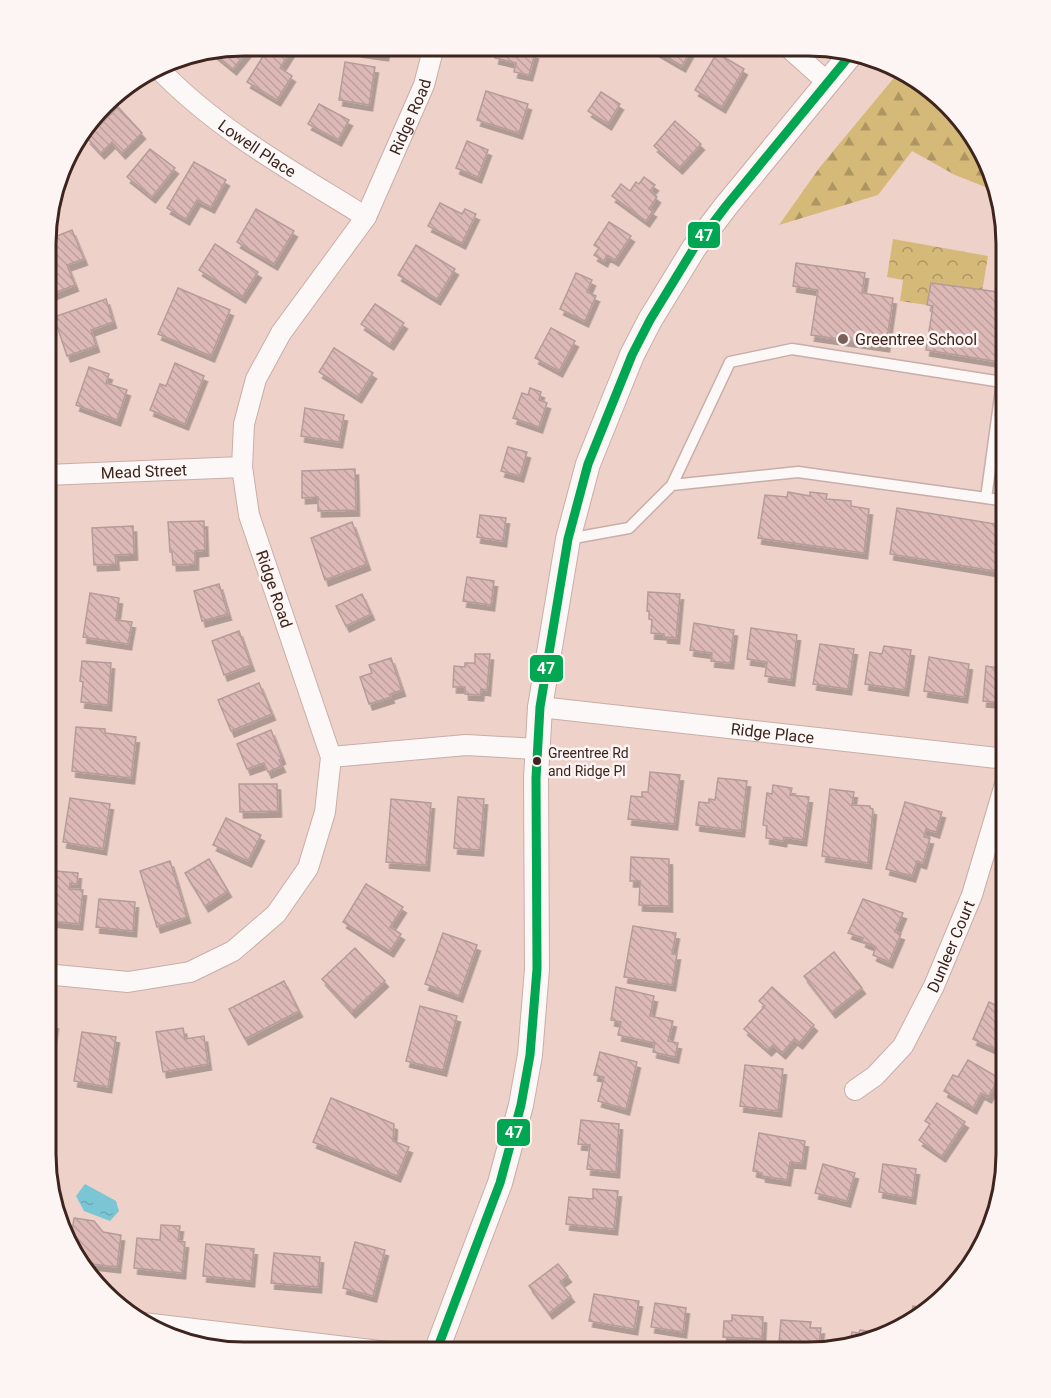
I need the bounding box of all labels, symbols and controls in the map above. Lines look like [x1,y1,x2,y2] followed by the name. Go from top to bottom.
[385,77,435,158] street label: Ridge Road
[215,115,300,181] street label: Lowell Place
[687,221,721,249] line badge: 47
[695,226,713,245] text: 47
[855,330,977,349] place label: Greentree School
[836,332,850,346] marker: Greentree School
[100,460,187,482] street label: Mead Street
[252,548,296,630] street label: Ridge Road
[529,654,564,683] line badge: 47
[537,659,555,678] text: 47
[730,719,815,747] street label: Ridge Place
[548,745,629,779] place label: Greentree Rd and Ridge Pl
[531,755,543,767] marker: Greentree Rd and Ridge Pl
[923,898,978,996] street label: Dunleer Court
[496,1118,531,1147] line badge: 47
[505,1123,523,1142] text: 47

